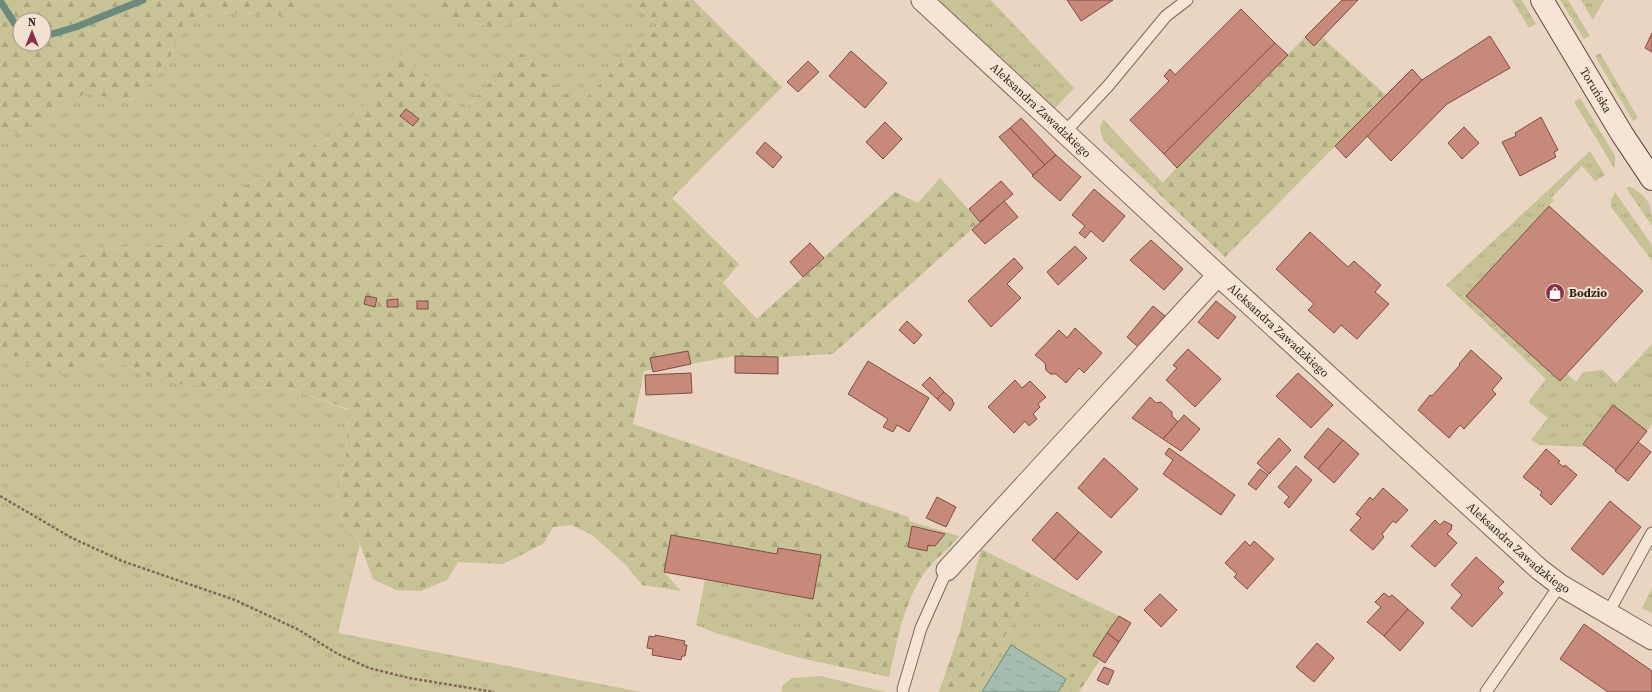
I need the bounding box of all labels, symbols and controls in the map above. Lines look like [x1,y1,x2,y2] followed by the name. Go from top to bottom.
[12,12,52,52] north arrow
[28,15,36,30] text: N
[987,59,1095,161] street label: Aleksandra Zawadzkiego
[1576,65,1616,117] street label: Toruńska
[1224,280,1333,381] street label: Aleksandra Zawadzkiego
[1544,282,1566,304] shop icon: Bodzio
[1569,285,1607,301] place label: Bodzio
[1463,499,1573,597] street label: Aleksandra Zawadzkiego

